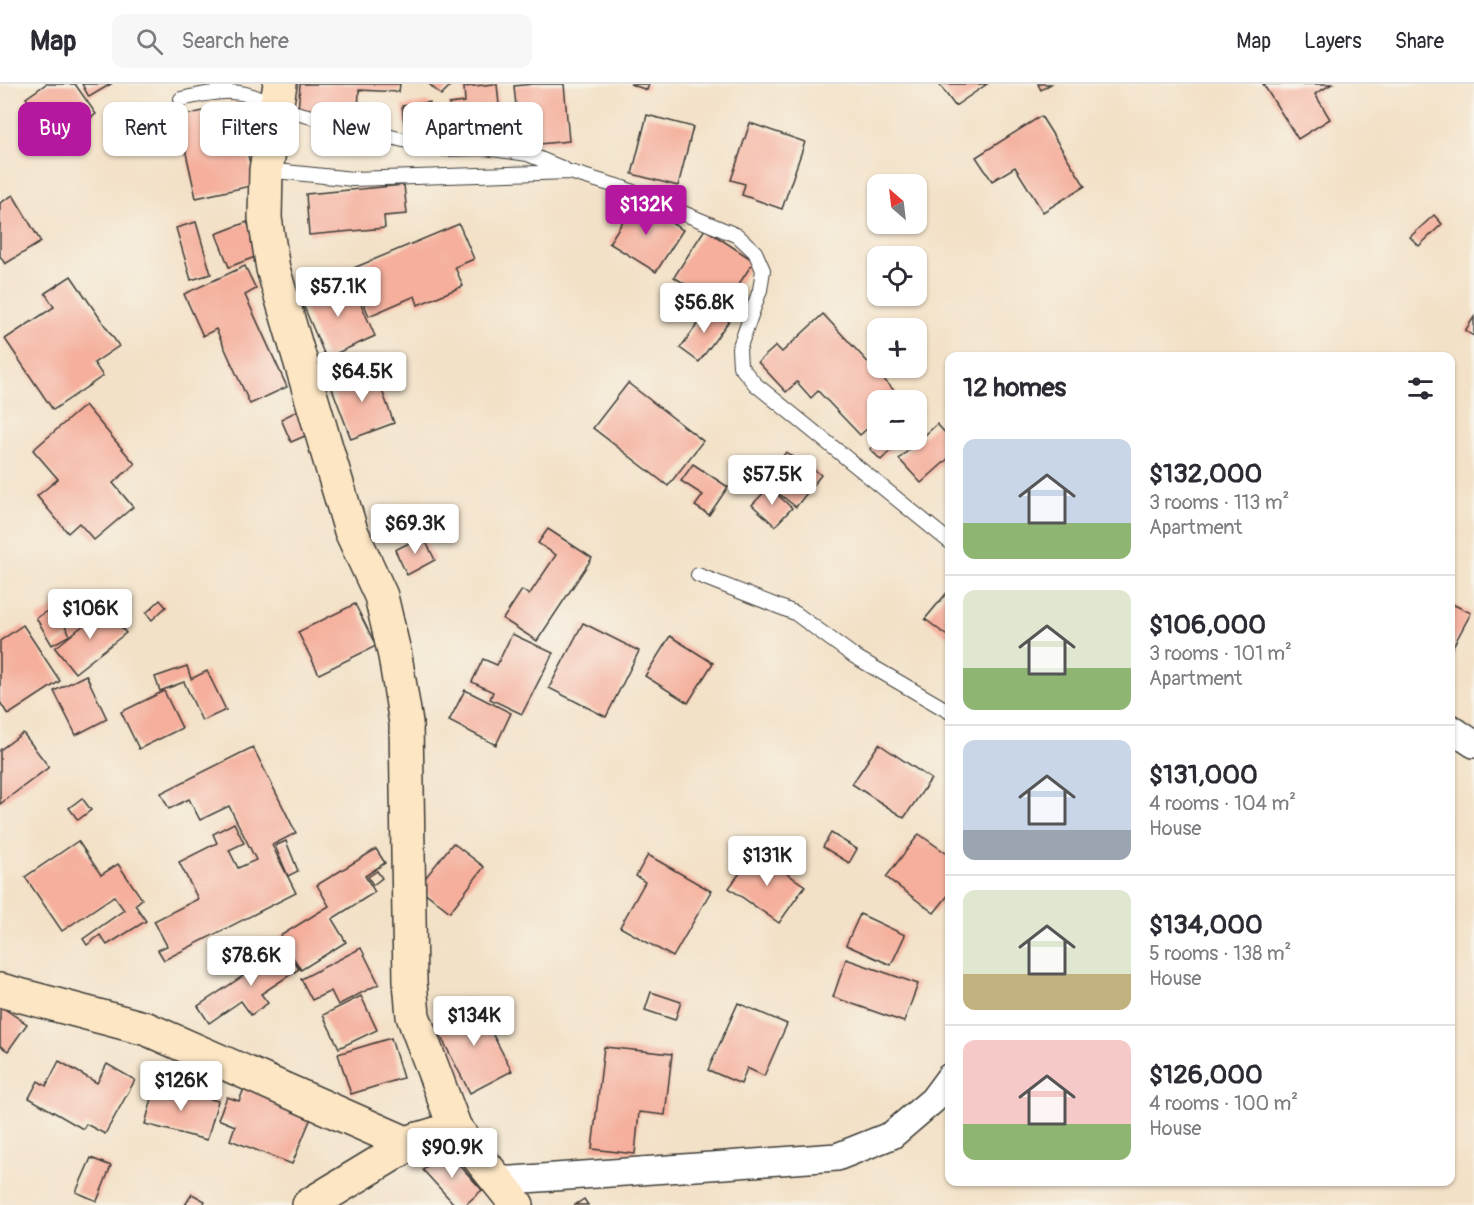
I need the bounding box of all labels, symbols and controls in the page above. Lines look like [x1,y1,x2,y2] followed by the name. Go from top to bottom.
[112,14,532,68] search box
[30,24,76,59] text: Map
[133,25,166,58] icon: search
[181,27,289,55] text: Search here
[1236,28,1271,55] text: Map
[1304,28,1362,55] text: Layers
[1395,28,1444,55] text: Share
[18,102,91,156] chip: Buy
[103,102,188,156] chip: Rent
[200,102,299,156] chip: Filters
[311,102,391,156] chip: New
[403,102,543,156] chip: Apartment
[867,174,927,234] north arrow
[867,174,927,450] map controls
[604,185,688,236] pin: $132K
[619,192,673,217] text: $132K
[867,246,927,306] button: locate
[289,267,387,318] pin: $57.1K
[310,274,366,299] text: $57.1K
[655,283,753,334] pin: $56.8K
[674,290,734,315] text: $56.8K
[867,318,927,378] button: +
[313,352,411,403] pin: $64.5K
[331,359,393,384] text: $64.5K
[963,372,1066,404] text: 12 homes
[1404,372,1437,405] icon: filters
[867,390,927,450] button: −
[723,455,821,506] pin: $57.5K
[1149,458,1262,490] text: $132,000
[742,462,802,487] text: $57.5K
[1011,463,1083,535] icon: home
[1149,490,1289,515] text: 3 rooms · 113 m²
[366,504,464,555] pin: $69.3K
[385,511,445,536] text: $69.3K
[1149,515,1242,540] text: Apartment
[48,589,132,640] pin: $106K
[62,596,118,621] text: $106K
[1149,609,1266,641] text: $106,000
[1011,614,1083,686] icon: home
[1149,641,1292,666] text: 3 rooms · 101 m²
[1149,666,1242,691] text: Apartment
[1149,759,1258,791] text: $131,000
[1011,764,1083,836] icon: home
[1149,791,1296,816] text: 4 rooms · 104 m²
[1149,816,1201,841] text: House
[725,836,809,887] pin: $131K
[742,843,792,868] text: $131K
[1149,909,1263,941] text: $134,000
[1011,914,1083,986] icon: home
[202,936,300,987] pin: $78.6K
[1149,941,1291,966] text: 5 rooms · 138 m²
[221,943,281,968] text: $78.6K
[1149,966,1201,991] text: House
[432,996,516,1047] pin: $134K
[447,1003,501,1028] text: $134K
[1149,1059,1263,1091] text: $126,000
[139,1061,223,1112] pin: $126K
[1011,1064,1083,1136] icon: home
[154,1068,208,1093] text: $126K
[1149,1091,1298,1116] text: 4 rooms · 100 m²
[1149,1116,1201,1141] text: House
[403,1128,501,1179] pin: $90.9K
[421,1135,483,1160] text: $90.9K

